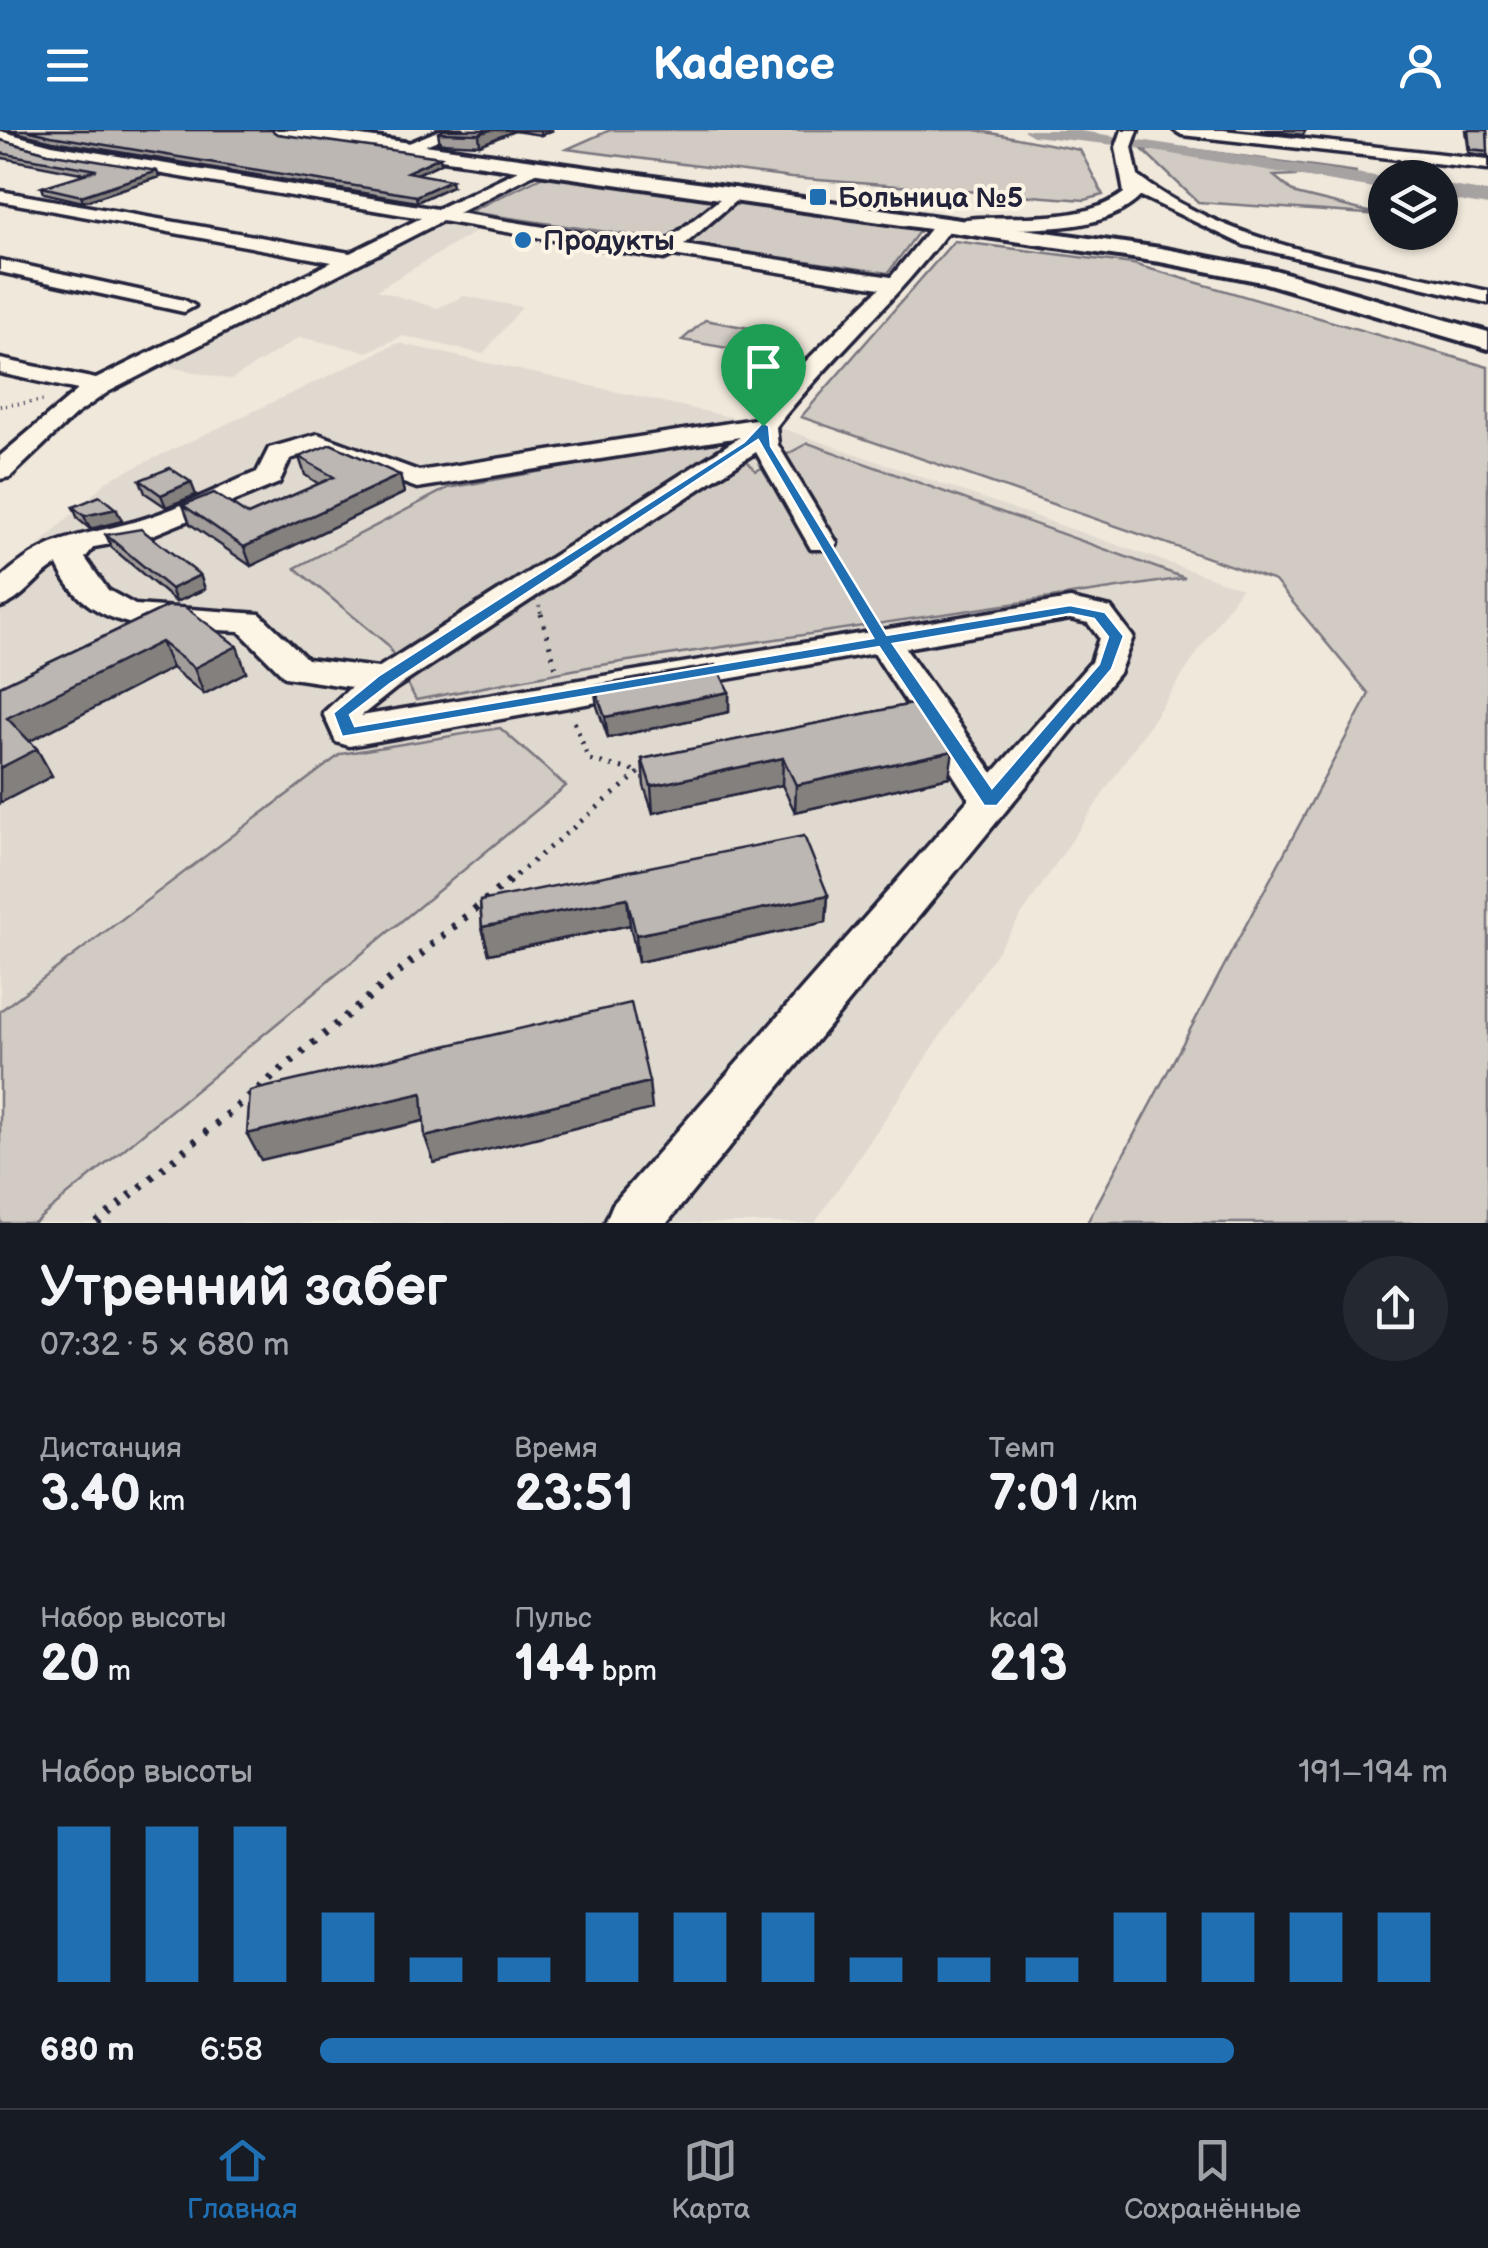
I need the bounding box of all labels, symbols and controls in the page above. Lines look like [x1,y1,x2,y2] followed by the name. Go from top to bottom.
[40,38,95,93] icon: menu
[653,38,835,93] text: Kadence
[1393,38,1448,93] icon: person
[1368,160,1458,250] map controls
[1368,160,1458,250] button: layers
[838,182,1023,215] place label: Больница №5
[807,186,829,208] marker: Больница №5
[543,225,675,258] place label: Продукты
[512,229,534,251] marker: Продукты
[721,324,806,427] pin
[736,339,791,394] icon: arrive
[40,1255,448,1322] text: Утренний забег
[1343,1256,1448,1361] button: share
[40,1326,289,1365] text: 07:32 · 5 × 680 m
[40,1432,182,1465] text: Дистанция
[514,1432,598,1465] text: Время
[989,1432,1055,1465] text: Темп
[40,1465,141,1525] text: 3.40
[514,1465,634,1525] text: 23:51
[989,1465,1080,1525] text: 7:01
[141,1485,185,1518] text: km
[1080,1485,1138,1518] text: /km
[40,1602,226,1635] text: Набор высоты
[514,1602,592,1635] text: Пульс
[989,1602,1039,1635] text: kcal
[40,1635,100,1695] text: 20
[514,1635,594,1695] text: 144
[989,1635,1068,1695] text: 213
[100,1655,131,1688] text: m
[594,1655,657,1688] text: bpm
[40,1753,253,1792] text: Набор высоты
[1298,1753,1448,1792] text: 191–194 m
[40,2031,135,2070] text: 680 m
[200,2031,263,2070] text: 6:58
[187,2133,297,2226] tab: Главная
[671,2133,750,2226] tab: Карта
[1124,2133,1301,2226] tab: Сохранённые

